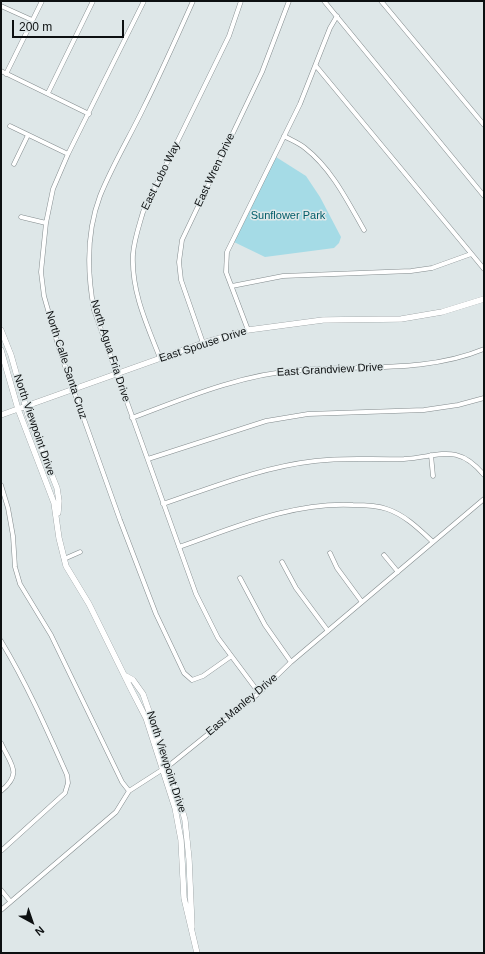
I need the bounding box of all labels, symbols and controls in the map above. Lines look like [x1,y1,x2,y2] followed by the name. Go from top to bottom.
[14,12,126,38] scale bar
[19,20,52,34] text: 200 m
[192,131,238,209] street label: East Wren Drive
[139,140,183,212] street label: East Lobo Way
[251,209,325,223] park label: Sunflower Park
[87,298,133,404] street label: North Agua Fria Drive
[42,309,90,421] street label: North Calle Santa Cruz
[158,325,248,365] street label: East Spouse Drive
[277,361,383,379] street label: East Grandview Drive
[10,373,58,477] street label: North Viewpoint Drive
[204,671,280,739] street label: East Manley Drive
[143,709,189,815] street label: North Viewpoint Drive
[12,902,52,942] north arrow
[33,924,47,938] text: N

